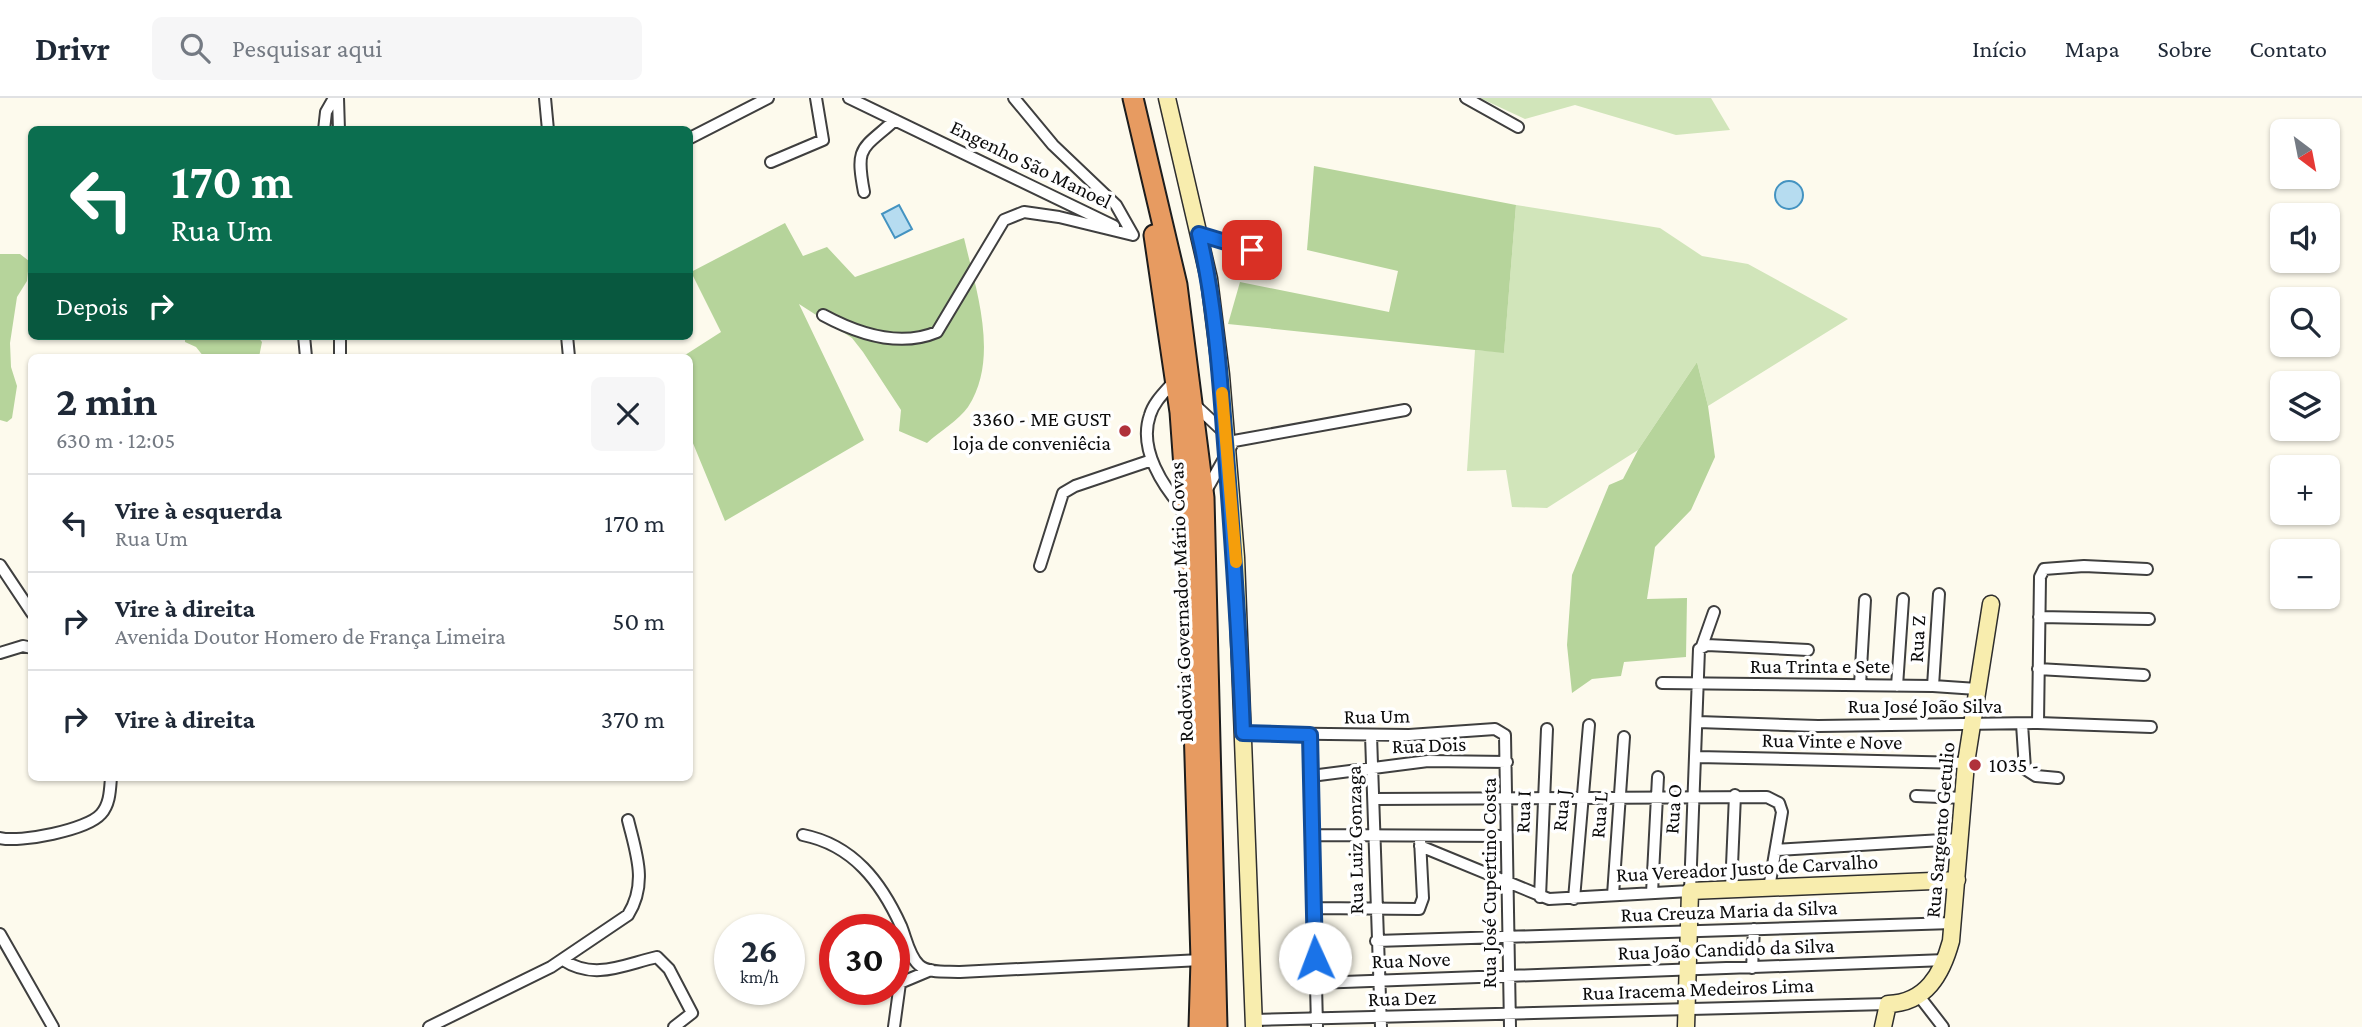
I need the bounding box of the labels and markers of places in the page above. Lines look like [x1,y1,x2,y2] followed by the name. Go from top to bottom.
[1222,220,1282,280] pin
[953,407,1112,455] place label: 3360 - ME GUST loja de conveniêcia
[1117,423,1133,439] marker: 3360 - ME GUST loja de conveniêcia
[1989,753,2039,777] place label: 1035 -
[1967,757,1983,773] marker: 1035 -

